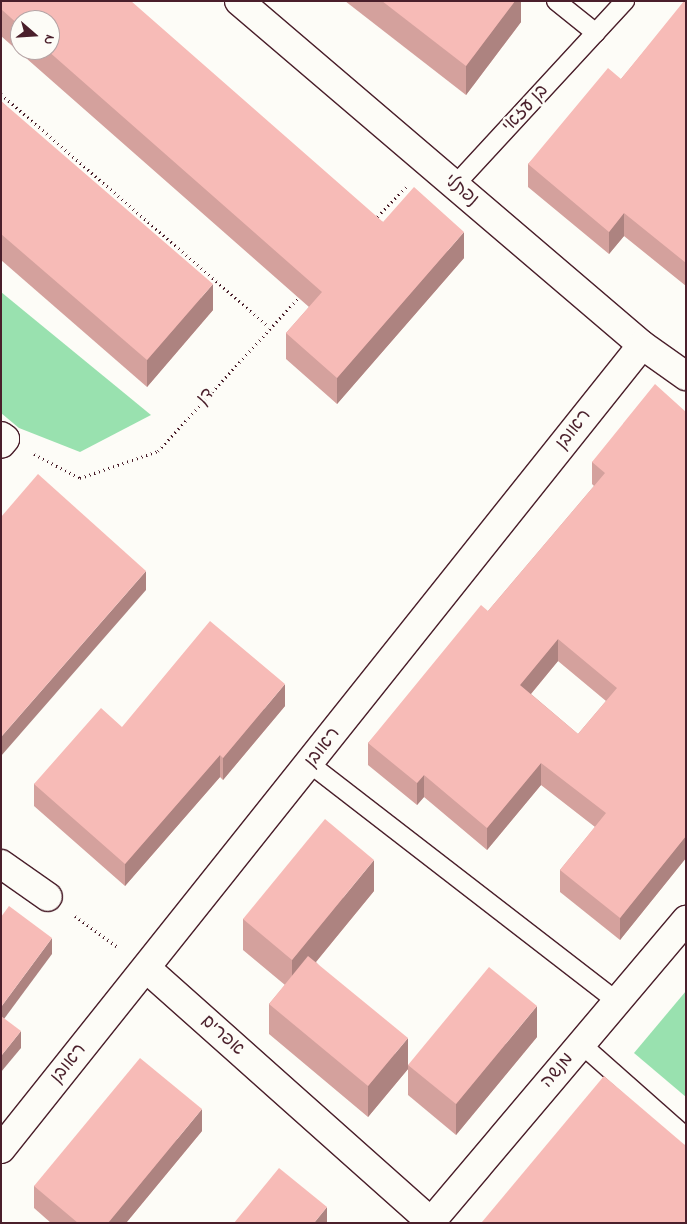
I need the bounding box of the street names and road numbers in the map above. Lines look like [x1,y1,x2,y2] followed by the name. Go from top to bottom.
[499,81,553,137] street label: בן עזאי
[439,170,483,212] street label: נפתלי
[193,384,219,410] street label: דן
[552,406,596,454] street label: ראובן
[301,724,345,772] street label: ראובן
[196,1011,248,1061] street label: אפרים
[46,1040,92,1088] street label: ראובן
[537,1049,579,1093] street label: מנשה

